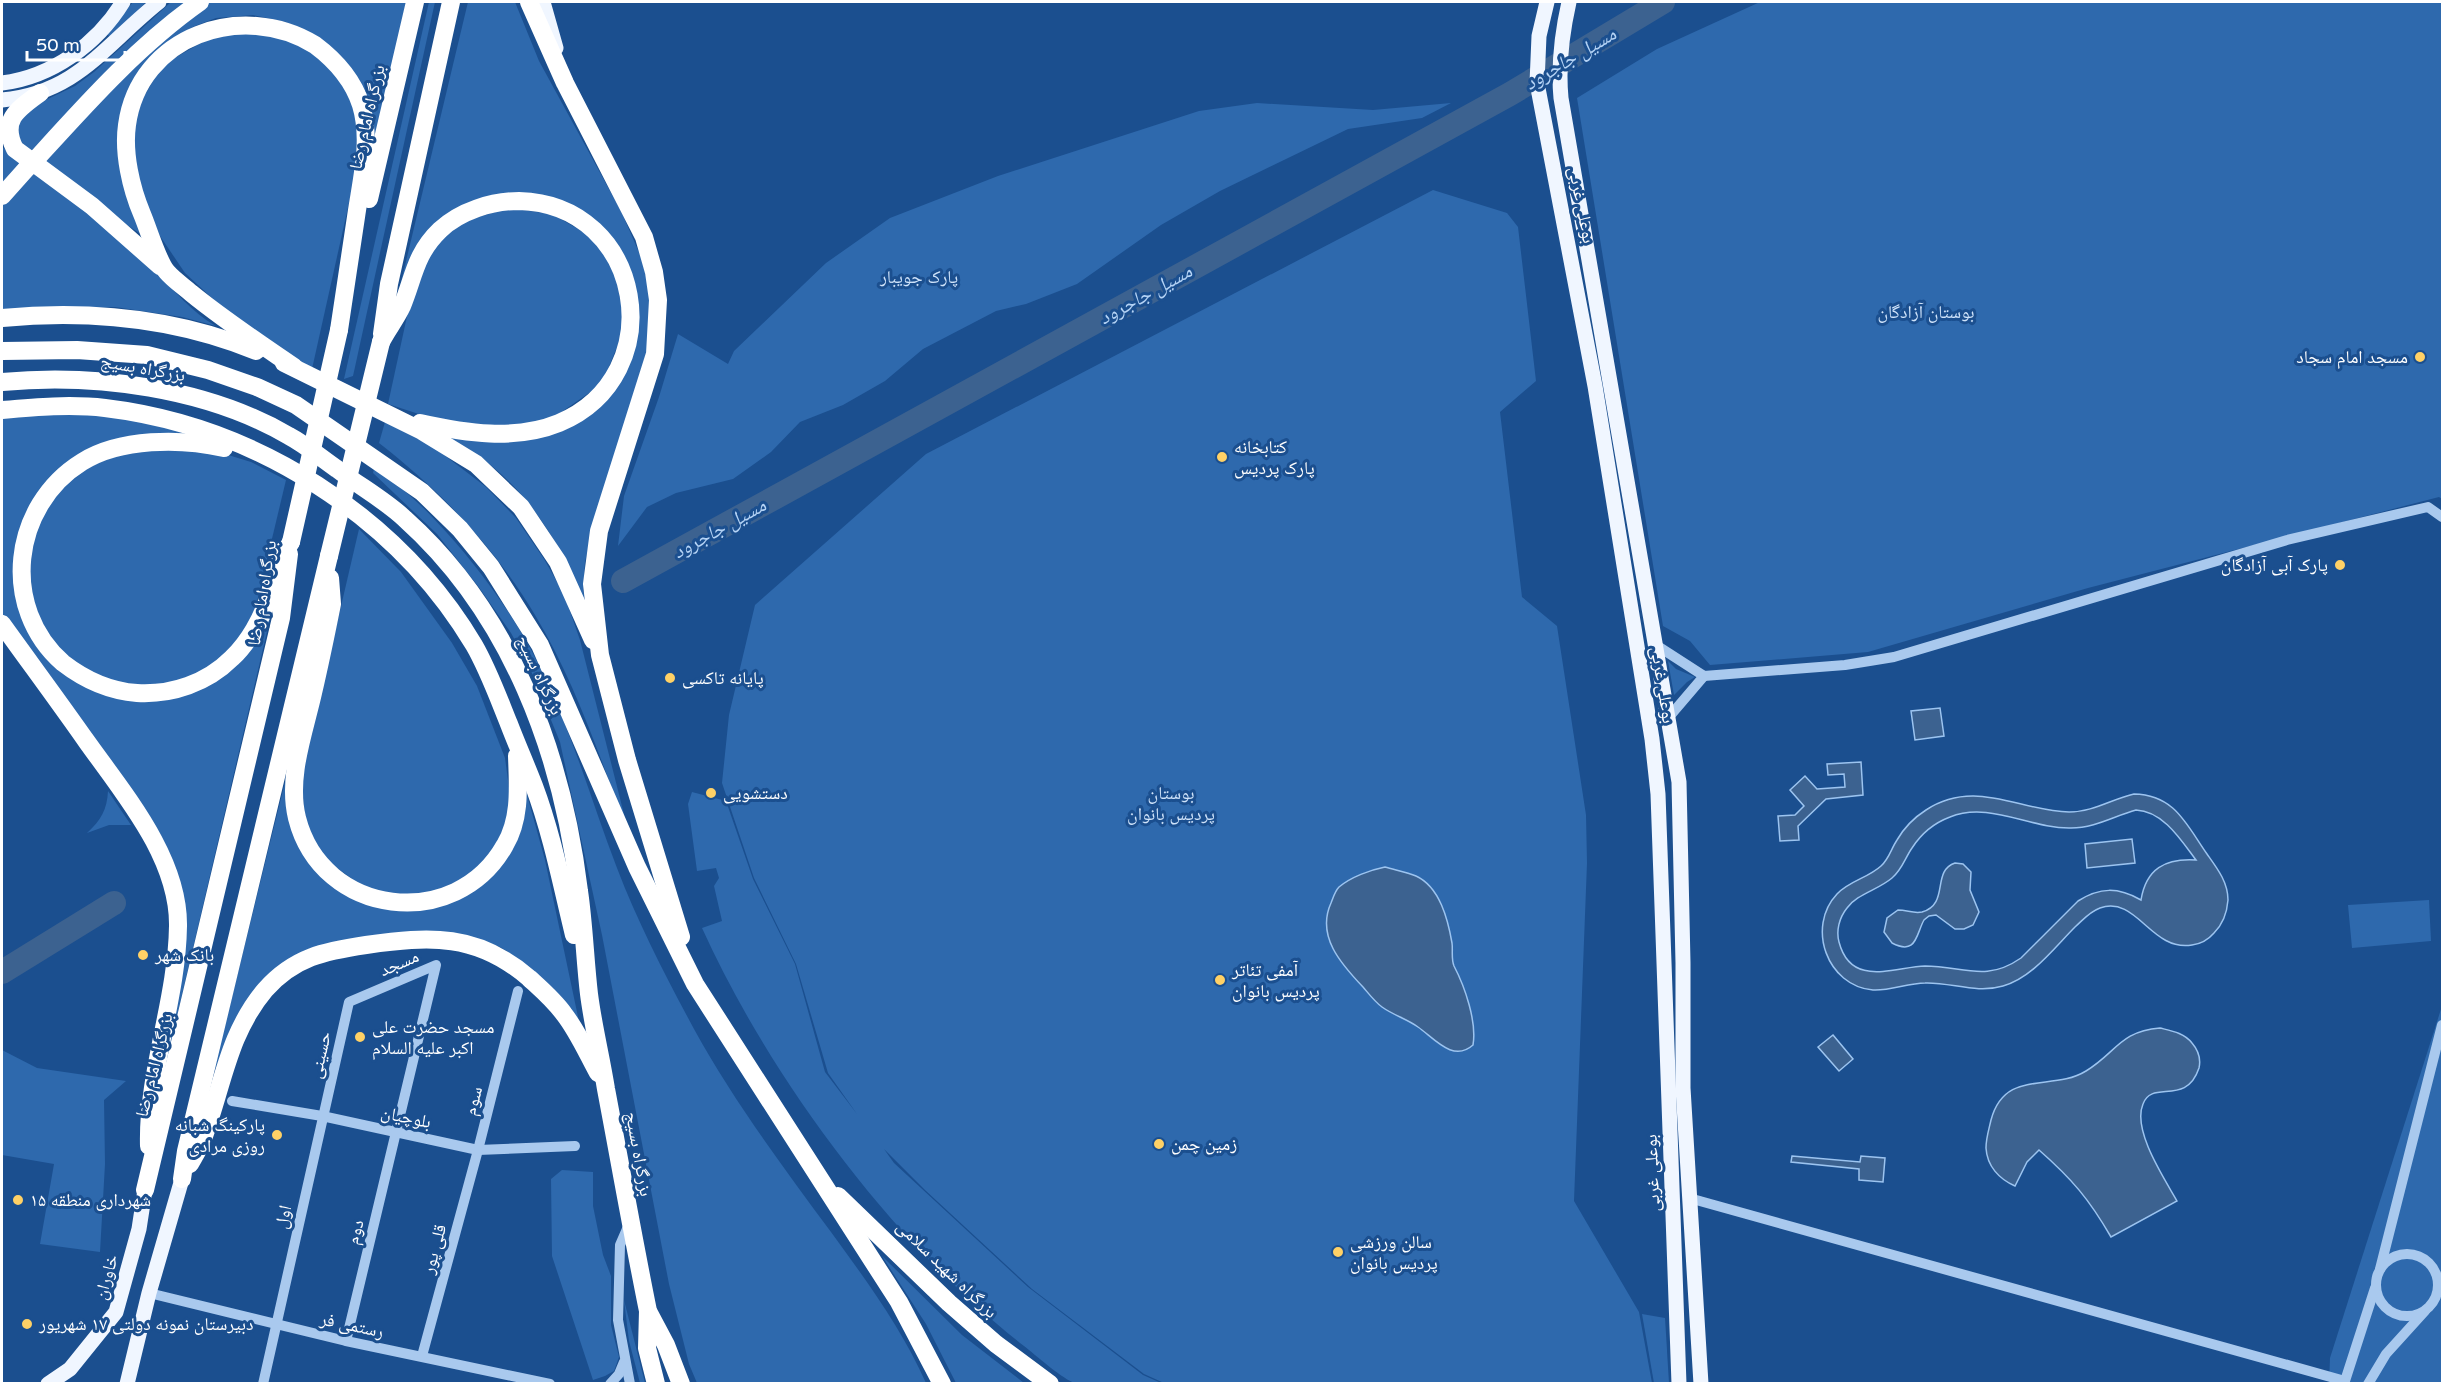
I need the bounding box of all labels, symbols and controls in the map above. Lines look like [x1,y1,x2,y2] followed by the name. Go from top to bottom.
[1520,22,1621,96] water label: مسیل جاجرود
[27,24,124,62] scale bar
[36,34,80,56] text: 50 m
[344,63,391,172] street label: بزرگراه امام رضا
[1564,165,1600,245] street label: بوعلی غربی
[1095,259,1196,330] water label: مسیل جاجرود
[879,266,958,288] park label: پارک جویبار
[1877,301,1975,323] park label: بوستان آزادگان
[2296,346,2408,369] place label: مسجد امام سجاد
[99,350,187,387] street label: بزرگراه بسیج
[2413,350,2427,364] marker: مسجد امام سجاد
[1234,436,1315,479] place label: کتابخانه پارک پردیس
[1215,450,1229,464] marker: کتابخانه پارک پردیس
[669,493,770,564] water label: مسیل جاجرود
[243,539,282,647] street label: بزرگراه امام رضا
[2221,554,2328,576] place label: پارک آبی آزادگان
[2333,558,2347,572] marker: پارک آبی آزادگان
[511,632,568,719] street label: بزرگراه بسیج
[1646,645,1680,725] street label: بوعلی غربی
[682,667,764,689] place label: پایانه تاکسی
[663,671,677,685] marker: پایانه تاکسی
[723,782,788,804] place label: دستشویی
[1127,782,1215,825] park label: بوستان پردیس بانوان
[704,786,718,800] marker: دستشویی
[154,944,214,966] place label: بانک شهر
[376,945,422,981] street label: مسجد
[136,948,150,962] marker: بانک شهر
[1231,959,1320,1002] place label: آمفی تئاتر پردیس بانوان
[1213,973,1227,987] marker: آمفی تئاتر پردیس بانوان
[130,1011,179,1120] street label: بزرگراه امام رضا
[372,1016,495,1060] place label: مسجد حضرت علی اکبر علیه السلام
[304,1029,336,1081] street label: حسینی
[353,1030,367,1044] marker: مسجد حضرت علی اکبر علیه السلام
[459,1084,488,1118] street label: سوم
[379,1101,433,1133] street label: بلوچیان
[620,1110,657,1198] street label: بزرگراه بسیج
[175,1114,265,1157] place label: پارکینگ شبانه روزی مرادی
[270,1128,284,1142] marker: پارکینگ شبانه روزی مرادی
[1171,1133,1237,1155] place label: زمین چمن
[1640,1134,1664,1212] street label: بوعلی غربی
[1152,1137,1166,1151] marker: زمین چمن
[30,1189,151,1211] place label: شهرداری منطقه ۱۵
[11,1193,25,1207] marker: شهرداری منطقه ۱۵
[270,1203,296,1231] street label: اول
[892,1215,1002,1323] street label: بزرگراه شهید سلامی
[341,1217,370,1247] street label: دوم
[417,1222,451,1277] street label: قلی پور
[1350,1231,1438,1274] place label: سالن ورزشی پردیس بانوان
[1331,1245,1345,1259] marker: سالن ورزشی پردیس بانوان
[89,1252,123,1302] street label: خاوران
[317,1307,386,1342] street label: رستمی فر
[38,1313,253,1335] place label: دبیرستان نمونه دولتی ۱۷ شهریور
[20,1317,34,1331] marker: دبیرستان نمونه دولتی ۱۷ شهریور

